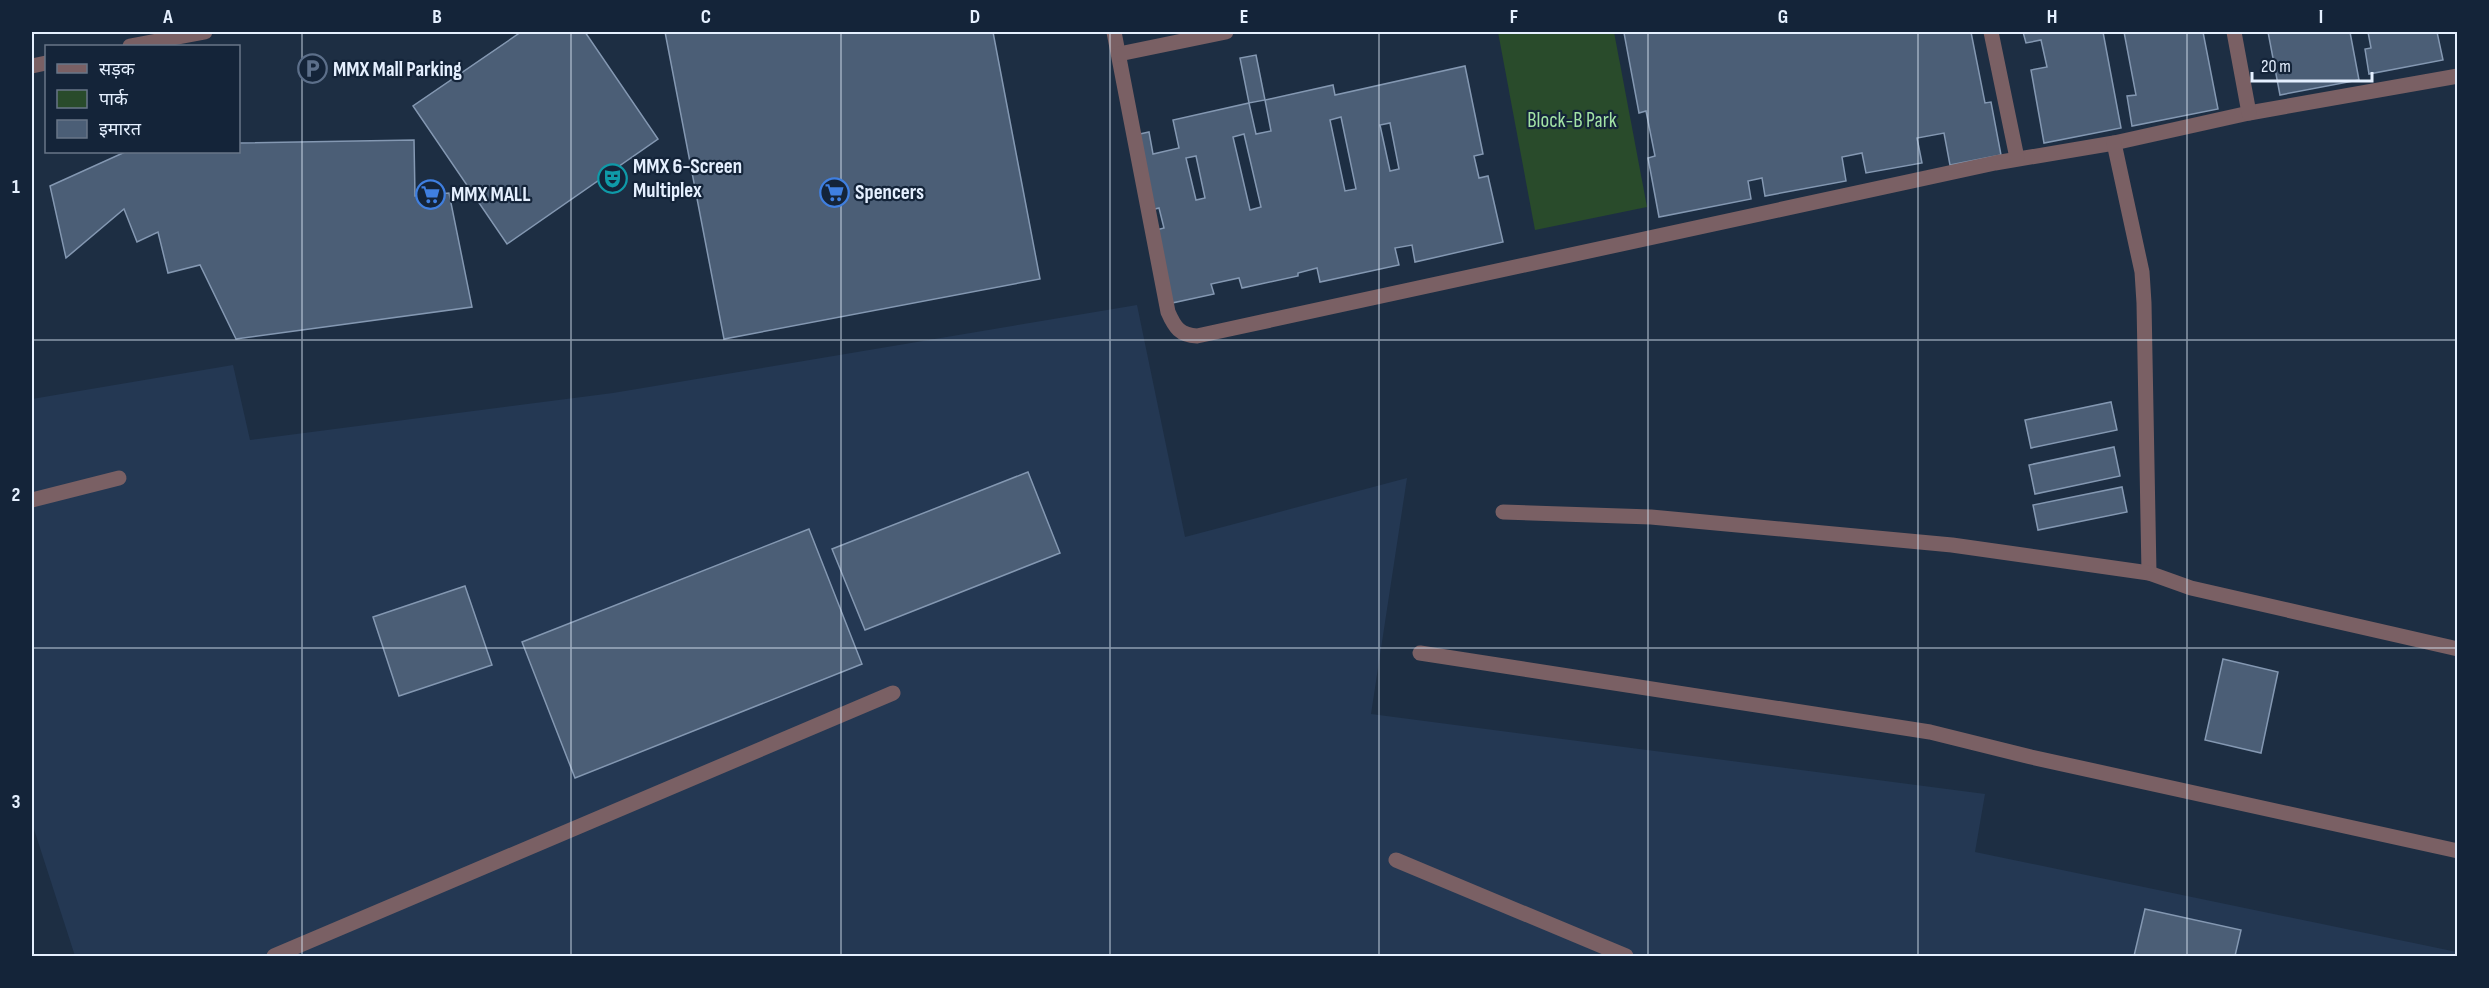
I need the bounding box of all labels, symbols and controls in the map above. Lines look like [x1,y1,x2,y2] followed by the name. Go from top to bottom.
[162,5,173,29] text: A
[432,5,442,29] text: B
[701,5,711,29] text: C
[970,5,980,29] text: D
[1240,5,1248,29] text: E
[1510,5,1518,29] text: F
[1778,5,1788,29] text: G
[2047,5,2057,29] text: H
[2319,5,2323,29] text: I
[45,45,240,153] legend
[2252,45,2372,83] scale bar
[296,53,328,85] parking icon: MMX Mall Parking
[2261,56,2291,77] text: 20 m
[333,57,462,82] place label: MMX Mall Parking
[99,59,136,80] text: सड़क
[99,88,129,110] text: पार्क
[1527,108,1617,133] park label: Block-B Park
[99,119,142,140] text: इमारत
[633,154,742,203] place label: MMX 6-Screen Multiplex
[596,162,628,194] theatre icon: MMX 6-Screen Multiplex
[12,175,20,199] text: 1
[818,176,850,208] supermarket icon: Spencers
[414,178,446,210] supermarket icon: MMX MALL
[855,180,924,205] place label: Spencers
[451,182,530,207] place label: MMX MALL
[12,483,20,507] text: 2
[12,790,21,814] text: 3

